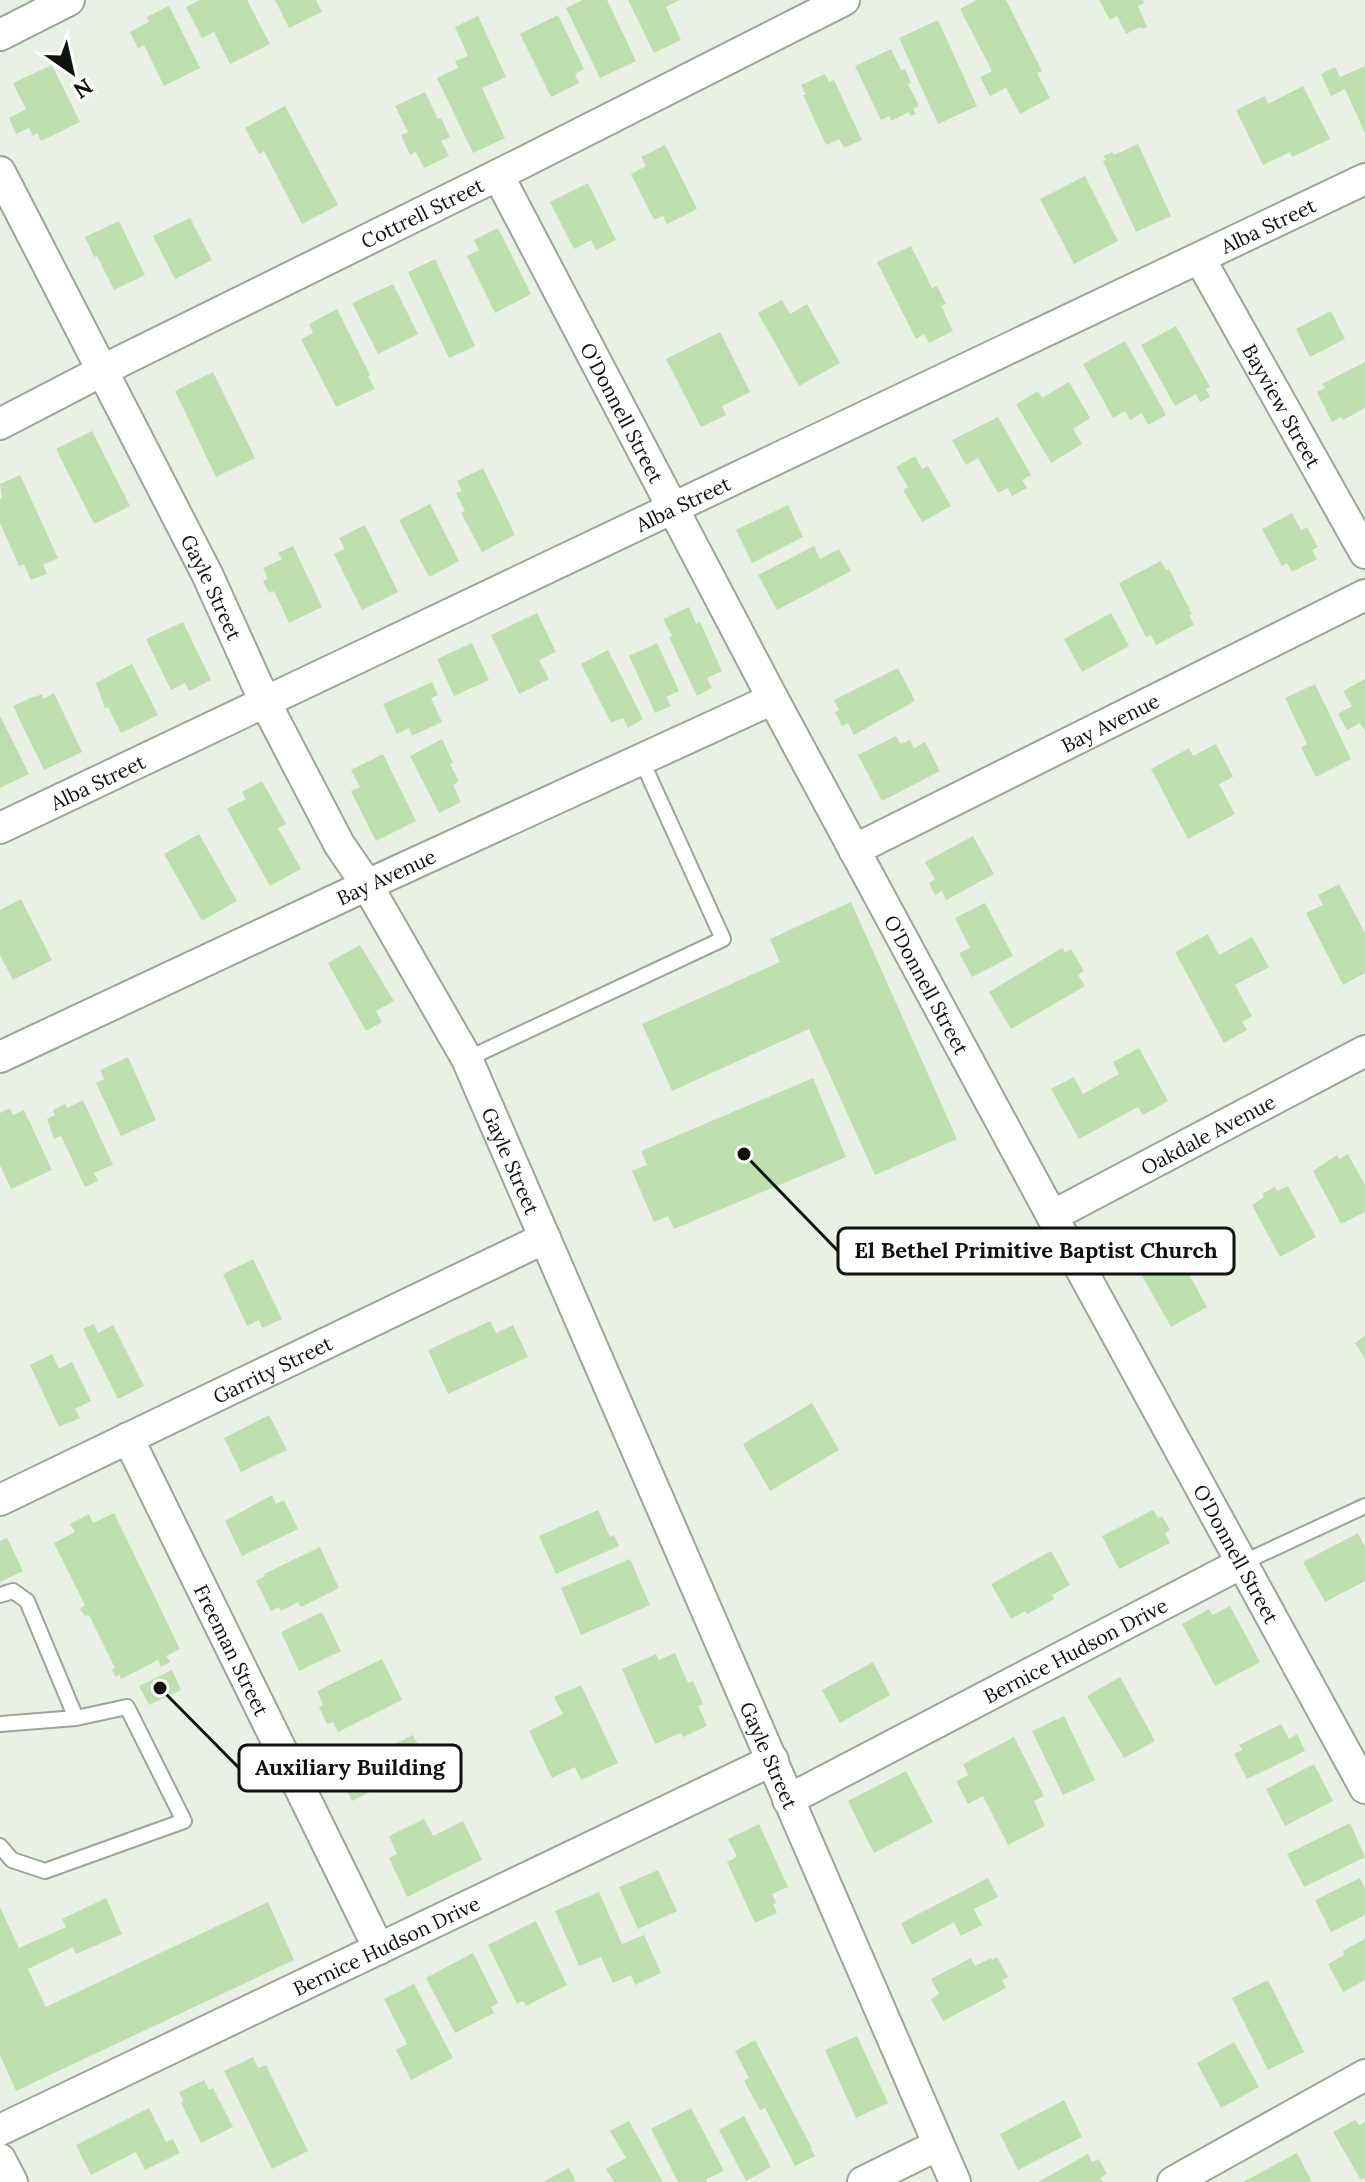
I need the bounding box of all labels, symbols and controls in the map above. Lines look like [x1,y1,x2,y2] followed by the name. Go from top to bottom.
[32,32,112,112] north arrow
[68,72,98,105] text: N
[356,172,488,253] street label: Cottrell Street
[1216,192,1320,259] street label: Alba Street
[576,338,670,487] street label: O'Donnell Street
[1238,339,1327,472] street label: Bayview Street
[630,470,734,537] street label: Alba Street
[176,530,248,644] street label: Gayle Street
[1057,687,1163,757] street label: Bay Avenue
[45,748,149,815] street label: Alba Street
[332,843,439,910] street label: Bay Avenue
[879,910,975,1059] street label: O'Donnell Street
[1136,1088,1279,1180] street label: Oakdale Avenue
[477,1103,545,1218] street label: Gayle Street
[838,1228,1234,1274] callout: El Bethel Primitive Baptist Church
[854,1236,1218,1264] text: El Bethel Primitive Baptist Church
[209,1330,336,1408] street label: Garrity Street
[1189,1480,1285,1628] street label: O'Donnell Street
[189,1580,275,1720] street label: Freeman Street
[979,1592,1172,1708] street label: Bernice Hudson Drive
[735,1698,804,1813] street label: Gayle Street
[239,1745,461,1791] callout: Auxiliary Building
[255,1753,446,1781] text: Auxiliary Building
[289,1890,484,2001] street label: Bernice Hudson Drive

